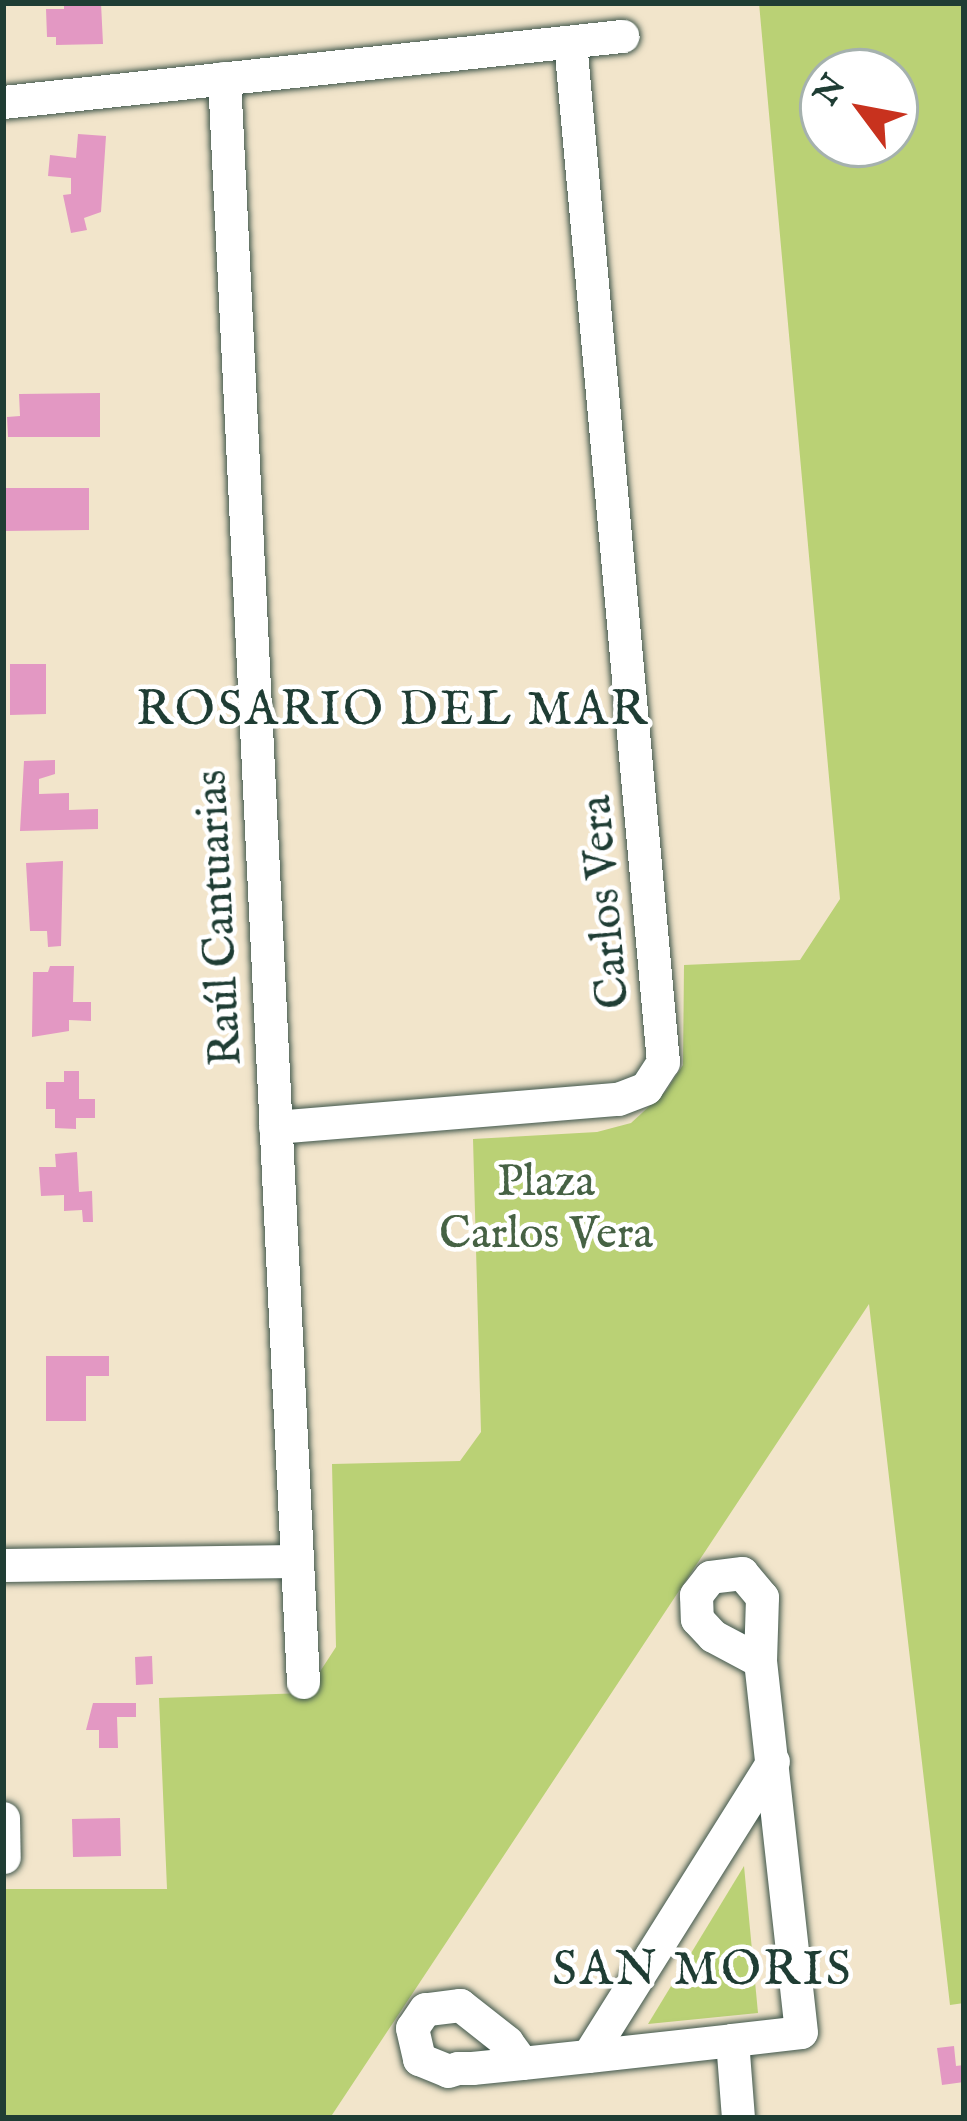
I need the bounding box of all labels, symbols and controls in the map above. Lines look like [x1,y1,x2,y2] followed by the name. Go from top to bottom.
[799,48,919,168] north arrow
[806,67,856,114] text: N
[136,683,650,741] district label: ROSARIO DEL MAR
[185,769,255,1067] street label: Raúl Cantuarias
[570,793,642,1011] street label: Carlos Vera
[439,1156,653,1262] park label: Plaza Carlos Vera
[552,1943,854,2001] district label: SAN MORIS

